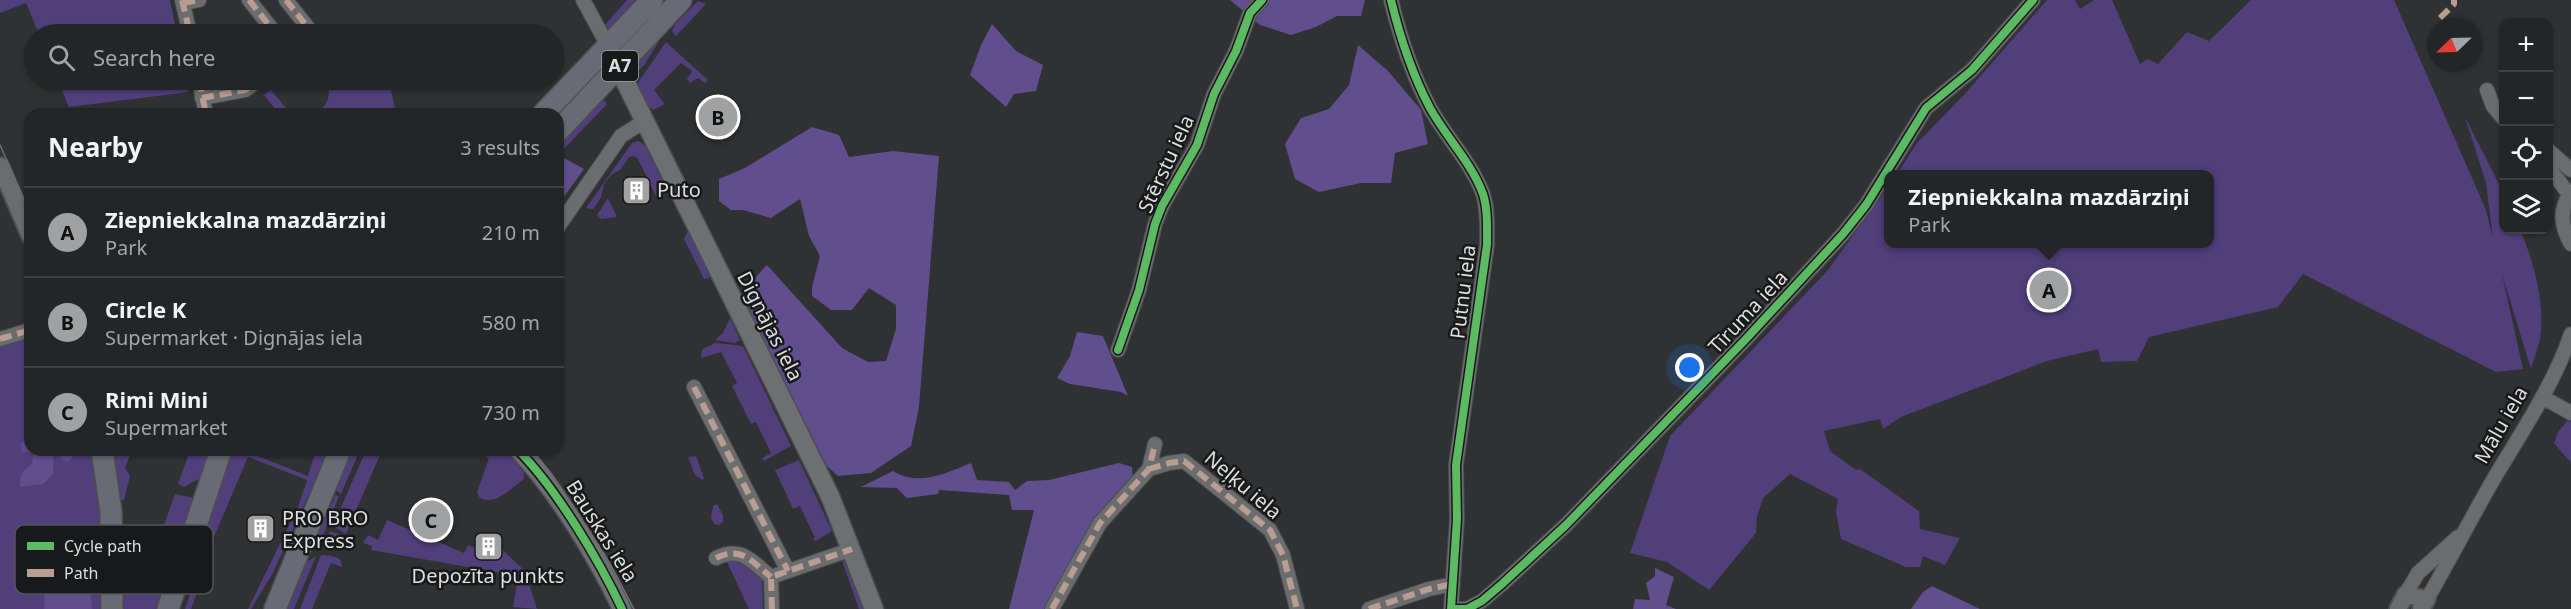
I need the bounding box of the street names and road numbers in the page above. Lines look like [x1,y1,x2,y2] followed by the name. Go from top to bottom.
[602,51,638,81] road number: A7
[1131,111,1200,217] street label: Stērstu iela
[1443,243,1482,340] street label: Putnu iela
[1702,264,1793,359] street label: Tīruma iela
[731,266,810,385] street label: Dignājas iela
[2468,381,2533,468] street label: Mālu iela
[1199,444,1288,525] street label: Neļķu iela
[560,475,645,587] street label: Bauskas iela

